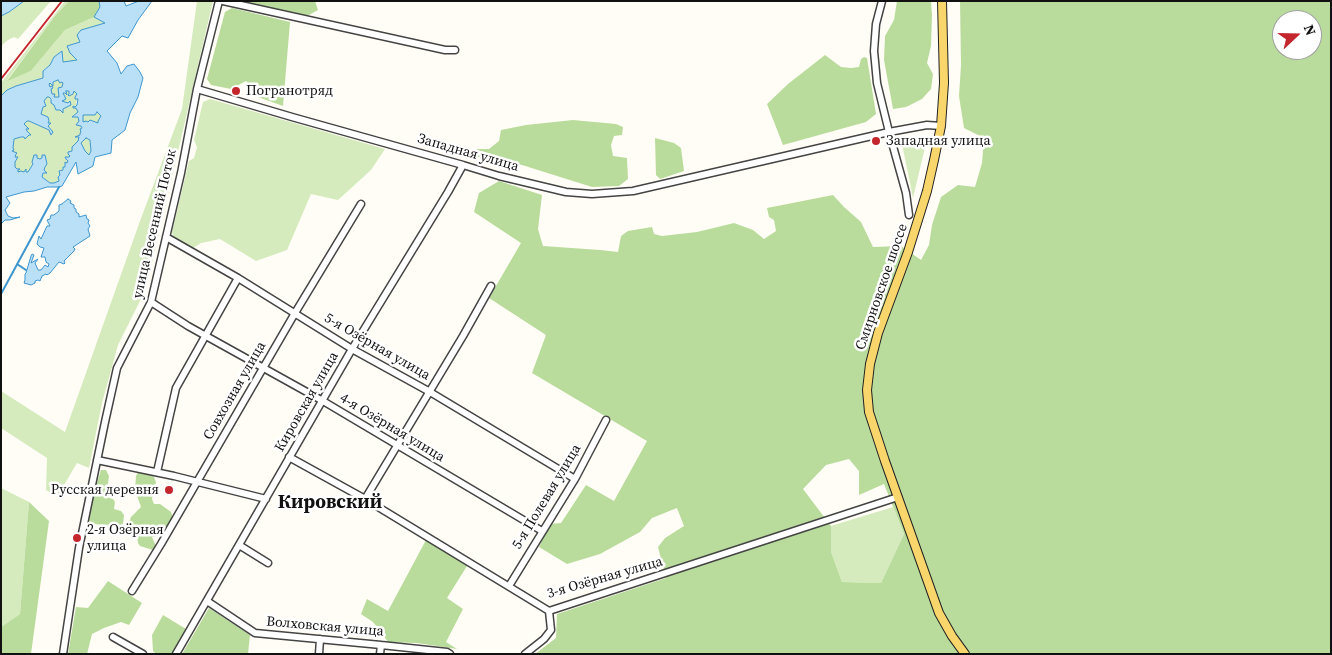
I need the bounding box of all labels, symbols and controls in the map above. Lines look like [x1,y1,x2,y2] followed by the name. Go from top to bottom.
[1272,10,1322,60] north arrow
[1299,22,1321,38] text: N
[246,83,333,99] place label: Погранотряд
[230,85,242,97] marker: Погранотряд
[415,130,521,176] street label: Западная улица
[886,133,991,149] place label: Западная улица
[870,135,882,147] marker: Западная улица
[130,148,180,300] street label: улица Весенний Поток
[852,222,912,352] street label: Смирновское шоссе
[321,310,433,384] street label: 5-я Озёрная улица
[200,339,270,443] street label: Совхозная улица
[272,349,342,455] street label: Кировская улица
[337,390,447,466] street label: 4-я Озёрная улица
[509,441,585,553] street label: 5-я Полевая улица
[51,482,159,498] place label: Русская деревня
[163,484,175,496] marker: Русская деревня
[278,492,382,514] district label: Кировский
[87,522,164,554] place label: 2-я Озёрная улица
[71,532,83,544] marker: 2-я Озёрная улица
[545,553,665,603] street label: 3-я Озёрная улица
[266,613,384,641] street label: Волховская улица

